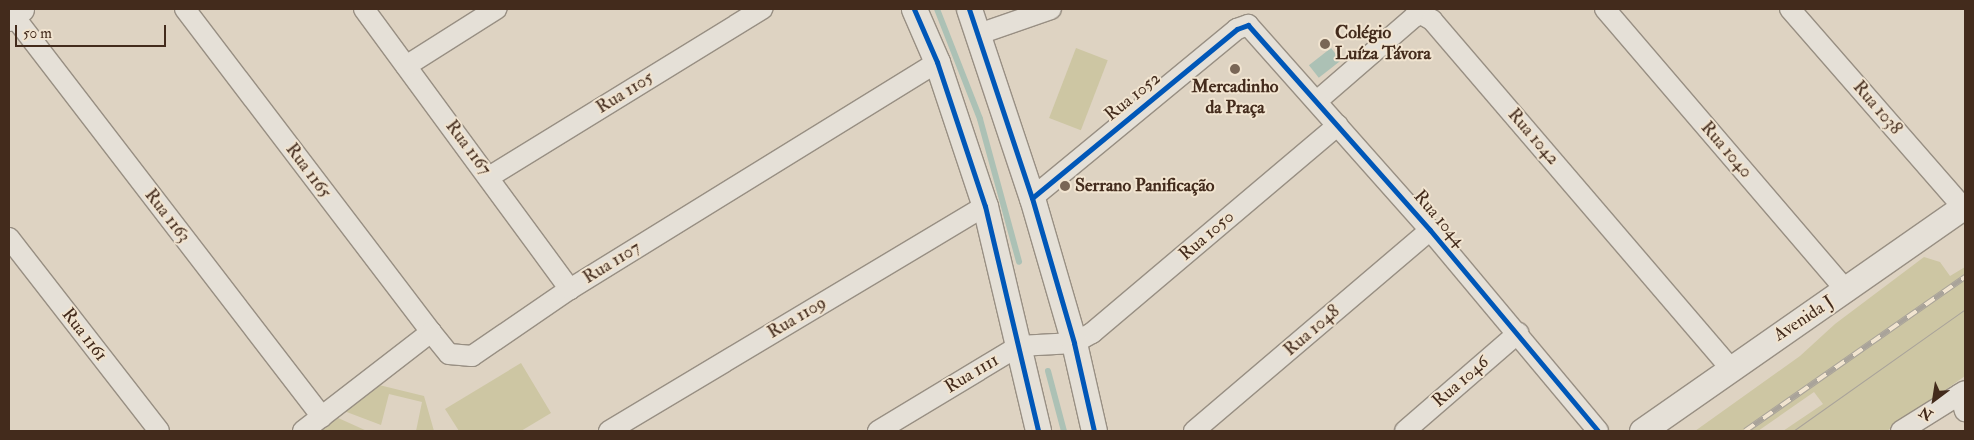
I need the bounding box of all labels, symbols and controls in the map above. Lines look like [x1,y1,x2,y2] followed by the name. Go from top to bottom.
[18,15,169,47] scale bar
[1335,23,1431,66] place label: Colégio Luíza Távora
[23,24,52,43] text: 50 m
[1319,38,1331,50] marker: Colégio Luíza Távora
[1229,63,1241,75] marker: Mercadinho da Praça
[593,67,657,119] street label: Rua 1105
[1101,68,1165,126] street label: Rua 1052
[1192,77,1278,120] place label: Mercadinho da Praça
[1848,77,1906,139] street label: Rua 1038
[1503,104,1563,170] street label: Rua 1042
[440,116,496,180] street label: Rua 1167
[1696,117,1756,183] street label: Rua 1040
[280,139,336,203] street label: Rua 1165
[1075,175,1214,197] place label: Serrano Panificação
[1059,180,1071,192] marker: Serrano Panificação
[139,185,195,247] street label: Rua 1163
[1409,186,1469,252] street label: Rua 1044
[1175,206,1239,266] street label: Rua 1050
[579,237,645,289] street label: Rua 1107
[764,292,830,344] street label: Rua 1109
[1770,292,1838,346] street label: Avenida J
[1280,301,1344,361] street label: Rua 1048
[57,304,111,366] street label: Rua 1161
[941,350,1003,398] street label: Rua 1111
[1428,352,1494,412] street label: Rua 1046
[1909,375,1959,425] north arrow
[1916,403,1936,424] text: N

